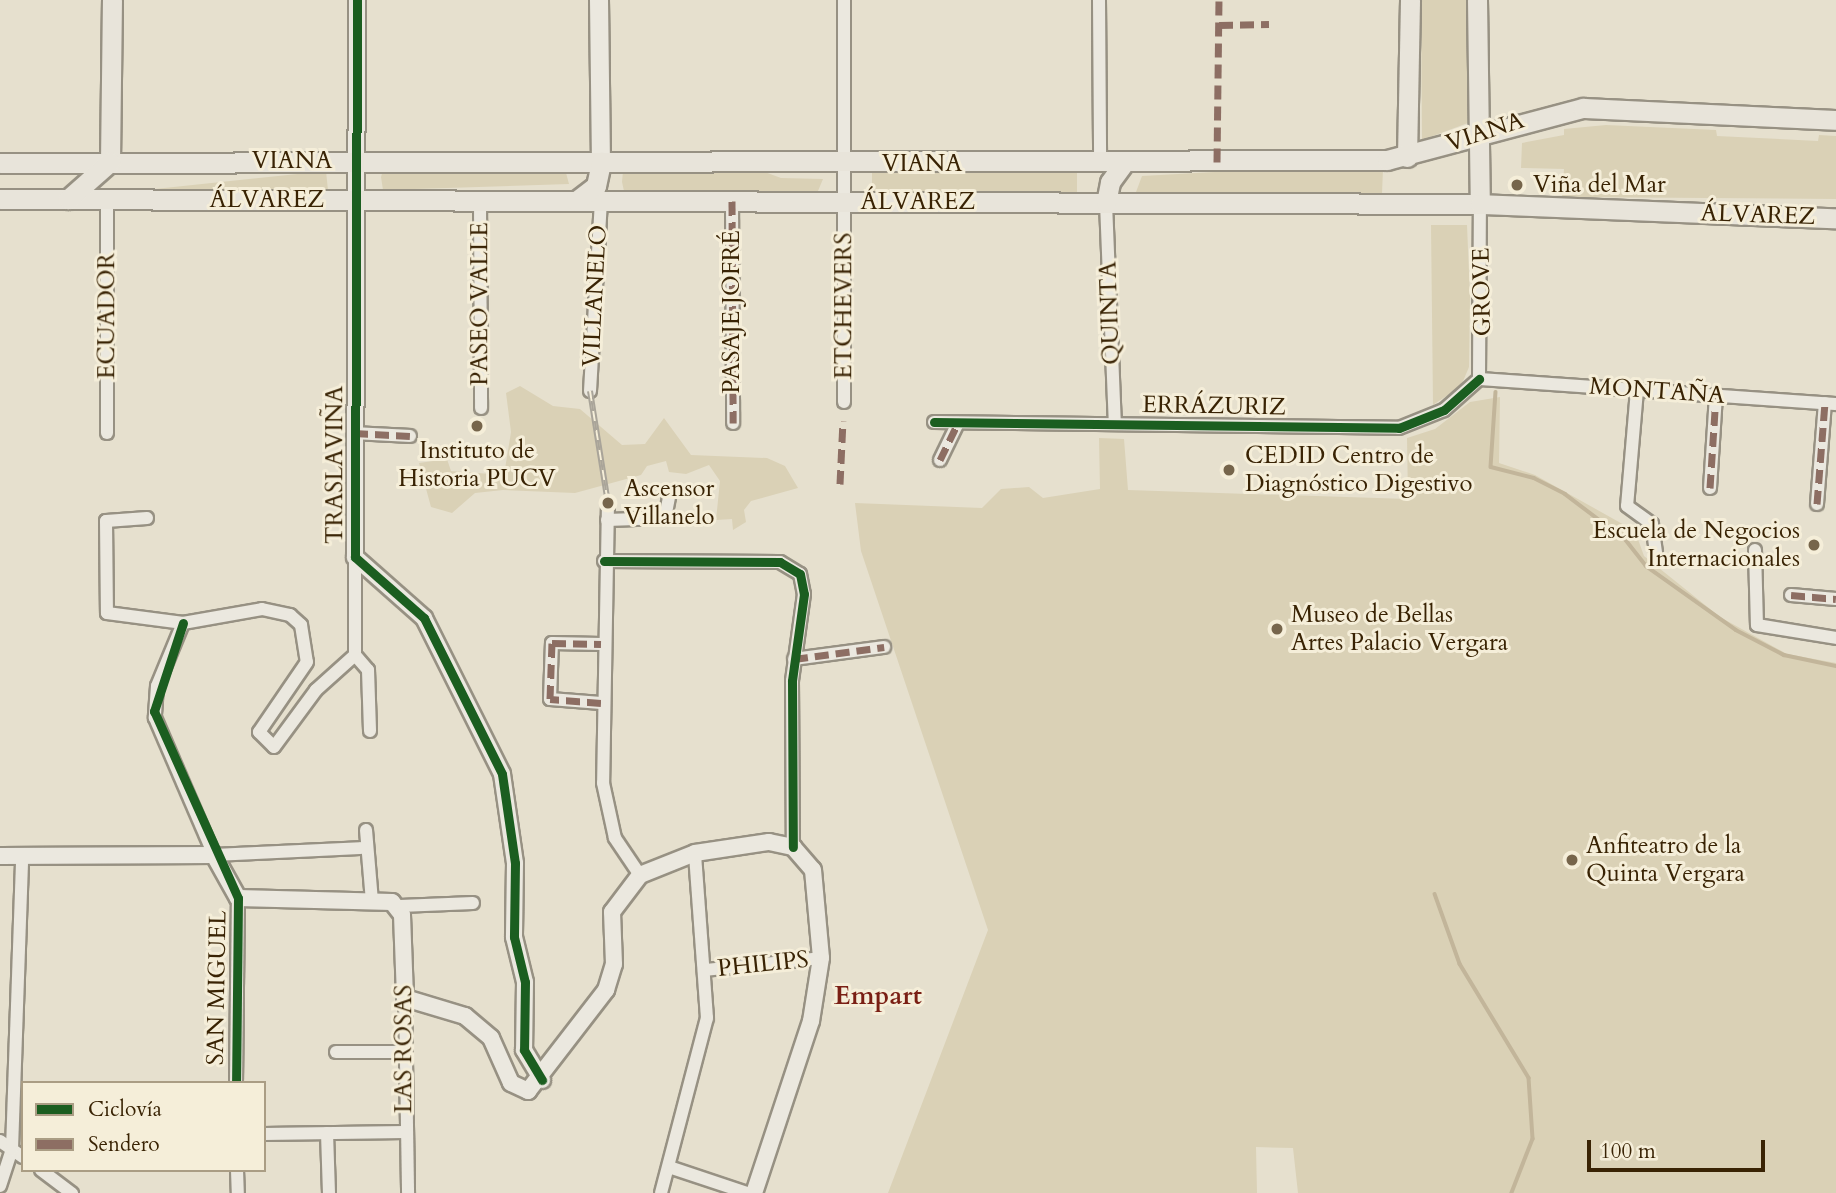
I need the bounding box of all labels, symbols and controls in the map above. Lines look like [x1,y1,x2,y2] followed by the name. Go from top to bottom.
[1442,106,1528,158] street label: VIANA
[252,147,332,175] street label: VIANA
[882,150,962,178] street label: VIANA
[1533,171,1666,199] place label: Viña del Mar
[1507,175,1527,195] marker: Viña del Mar
[210,186,324,214] street label: ÁLVAREZ
[861,188,975,216] street label: ÁLVAREZ
[1700,199,1816,231] street label: ÁLVAREZ
[466,222,494,386] street label: PASEO VALLE
[577,224,613,368] street label: VILLANELO
[718,230,746,394] street label: PASAJE JOFRÉ
[830,233,858,379] street label: ETCHEVERS
[1467,247,1497,337] street label: GROVE
[93,253,121,379] street label: ECUADOR
[1094,261,1126,365] street label: QUINTA
[1588,372,1726,410] street label: MONTAÑA
[321,386,349,544] street label: TRASLAVIÑA
[1142,390,1286,422] street label: ERRÁZURIZ
[469,418,485,434] marker: Instituto de Historia PUCV
[398,437,556,493] place label: Instituto de Historia PUCV
[1245,442,1472,498] place label: CEDID Centro de Diagnóstico Digestivo
[1219,460,1239,480] marker: CEDID Centro de Diagnóstico Digestivo
[624,475,715,531] place label: Ascensor Villanelo
[598,493,618,513] marker: Ascensor Villanelo
[1593,517,1800,573] place label: Escuela de Negocios Internacionales
[1806,537,1822,553] marker: Escuela de Negocios Internacionales
[1291,601,1508,657] place label: Museo de Bellas Artes Palacio Vergara
[1269,621,1285,637] marker: Museo de Bellas Artes Palacio Vergara
[1586,832,1745,888] place label: Anfiteatro de la Quinta Vergara
[1564,852,1580,868] marker: Anfiteatro de la Quinta Vergara
[201,910,233,1066] street label: SAN MIGUEL
[716,945,810,983] street label: PHILIPS
[834,980,922,1012] district label: Empart
[390,985,418,1113] street label: LAS ROSAS
[21,1081,266,1172] legend
[88,1095,162,1124] text: Ciclovía
[1591,1126,1770,1170] scale bar
[88,1130,160,1159] text: Sendero
[1600,1137,1656,1166] text: 100 m

